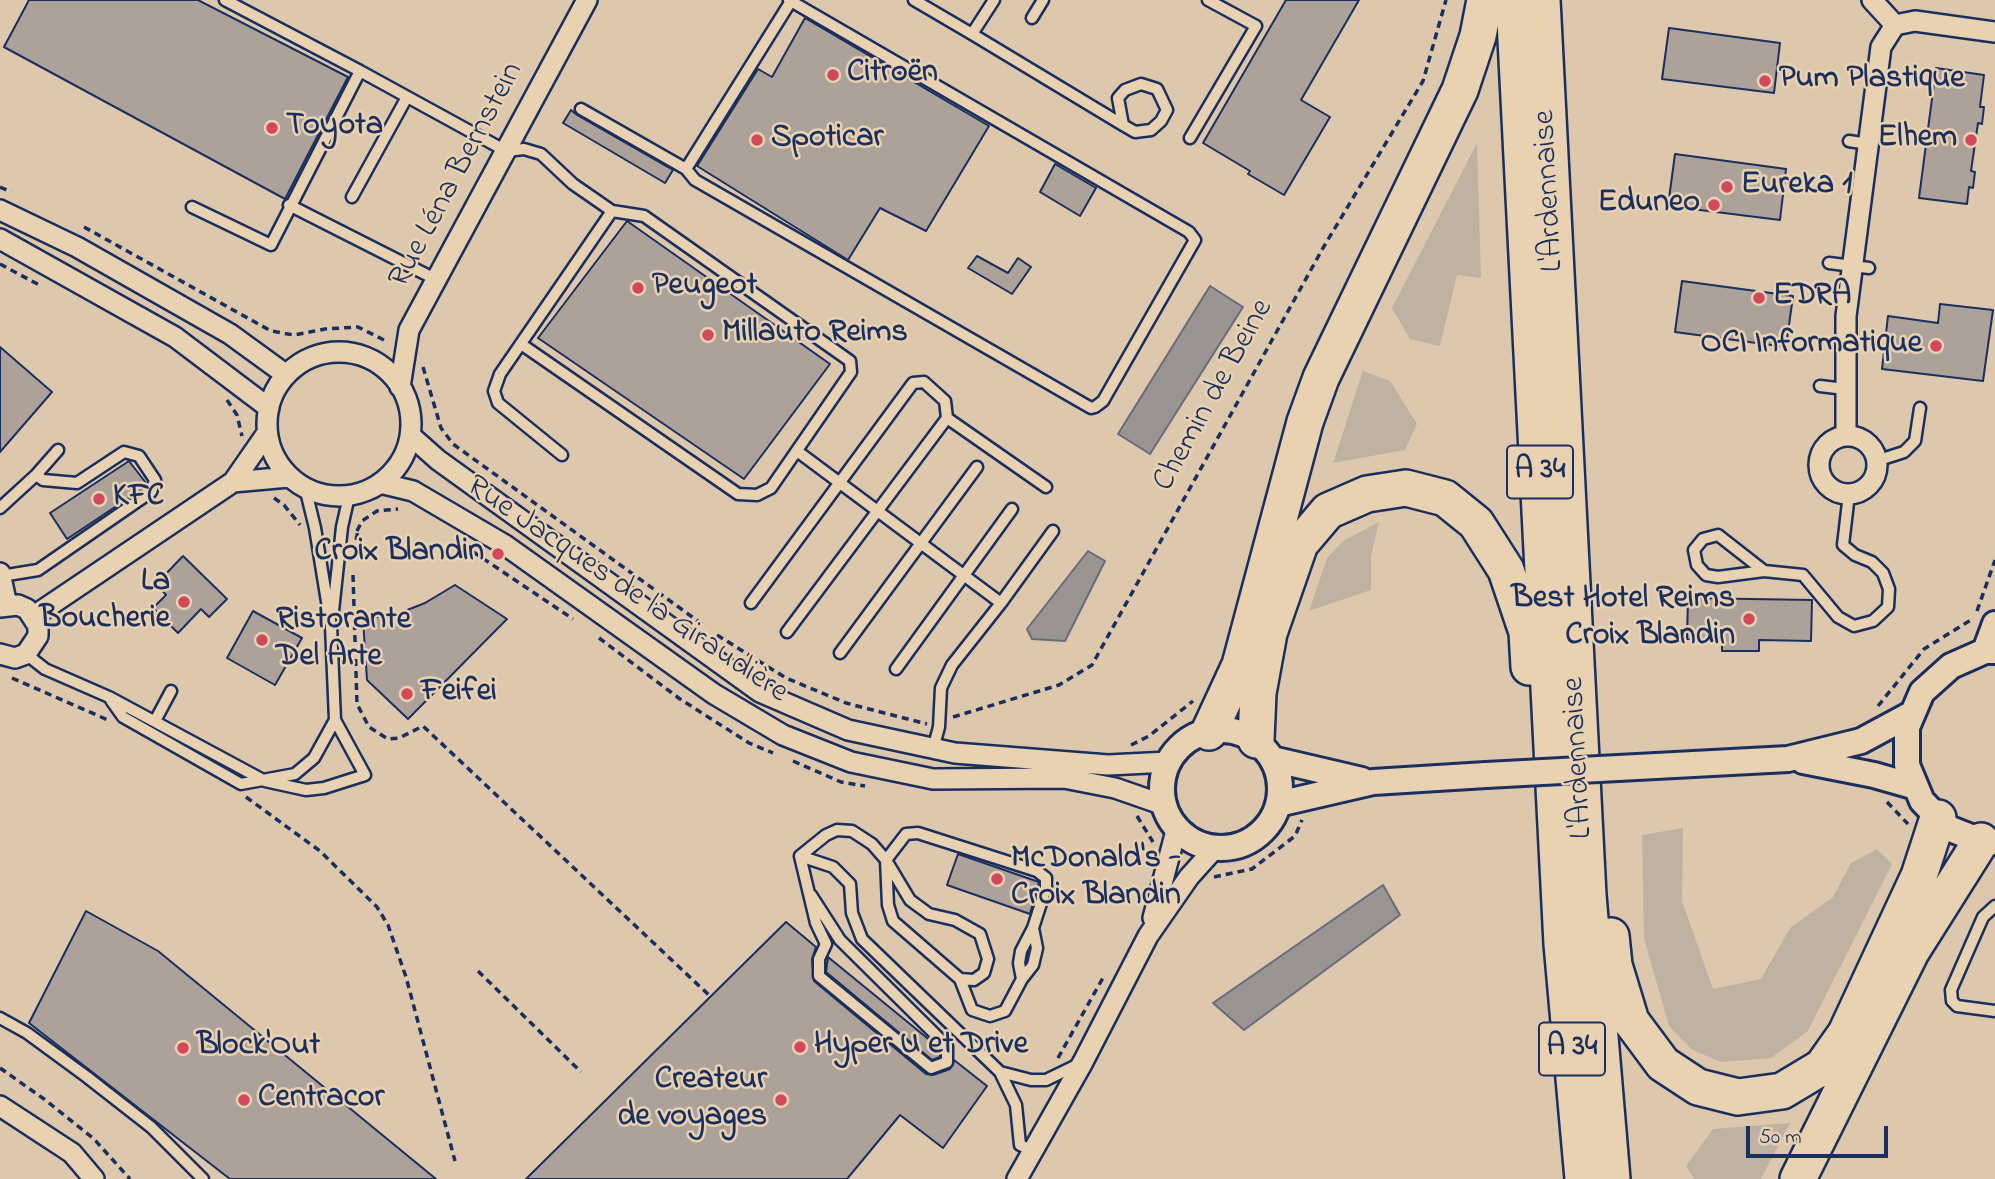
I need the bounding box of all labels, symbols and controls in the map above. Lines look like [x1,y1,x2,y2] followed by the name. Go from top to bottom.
[847,56,938,94] place label: Citroën
[382,57,534,295] street label: Rue Léna Bernstein
[1779,62,1965,100] place label: Pum Plastique
[825,67,841,83] marker: Citroën
[1757,73,1773,89] marker: Pum Plastique
[286,109,383,147] place label: Toyota
[1528,109,1574,273] street label: L'Ardennaise
[264,120,280,136] marker: Toyota
[771,121,884,159] place label: Spoticar
[1878,121,1957,159] place label: Elhem
[749,132,765,148] marker: Spoticar
[1963,132,1979,148] marker: Elhem
[1741,168,1852,206] place label: Eureka 1
[1719,179,1735,195] marker: Eureka 1
[1598,186,1700,224] place label: Eduneo
[1706,197,1722,213] marker: Eduneo
[652,269,757,307] place label: Peugeot
[1773,279,1851,317] place label: EDRA
[630,280,646,296] marker: Peugeot
[1751,290,1767,306] marker: EDRA
[1146,293,1284,499] street label: Chemin de Beine
[722,316,908,354] place label: Millauto Reims
[700,327,716,343] marker: Millauto Reims
[1701,327,1922,365] place label: OCI Informatique
[1928,338,1944,354] marker: OCI Informatique
[1507,446,1573,499] road number: A 34
[458,469,794,713] street label: Rue Jacques de la Giraudière
[113,480,164,518] place label: KFC
[91,491,107,507] marker: KFC
[314,535,484,573] place label: Croix Blandin
[490,546,506,562] marker: Croix Blandin
[40,565,170,640] place label: La Boucherie
[1511,582,1735,657] place label: Best Hotel Reims Croix Blandin
[176,594,192,610] marker: La Boucherie
[276,603,411,678] place label: Ristorante Del Arte
[1741,611,1757,627] marker: Best Hotel Reims Croix Blandin
[254,632,270,648] marker: Ristorante Del Arte
[421,675,497,713] place label: Feifei
[1557,676,1603,840] street label: L'Ardennaise
[399,686,415,702] marker: Feifei
[1011,842,1181,917] place label: McDonald's - Croix Blandin
[989,871,1005,887] marker: McDonald's - Croix Blandin
[1539,1023,1605,1076] road number: A 34
[814,1028,1028,1066] place label: Hyper U et Drive
[197,1029,320,1067] place label: Block'Out
[792,1039,808,1055] marker: Hyper U et Drive
[175,1040,191,1056] marker: Block'Out
[618,1063,767,1138] place label: Createur de voyages
[258,1081,384,1119] place label: Centracor
[236,1092,252,1108] marker: Centracor
[773,1092,789,1108] marker: Createur de voyages
[1750,1112,1892,1156] scale bar
[1759,1123,1802,1153] text: 50 m

